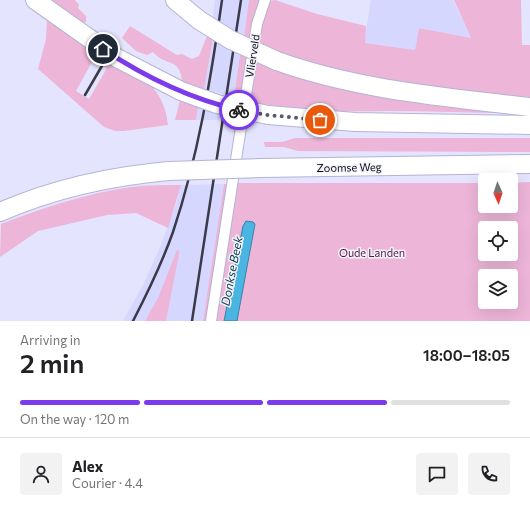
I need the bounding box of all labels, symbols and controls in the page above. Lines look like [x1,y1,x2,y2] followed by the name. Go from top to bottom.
[86,32,120,66] pin
[242,33,262,79] street label: Vlierveld
[92,38,114,60] icon: home
[219,90,259,130] courier
[228,99,250,121] icon: bike
[303,103,337,137] pin
[309,109,331,131] icon: bag
[316,160,382,174] street label: Zoomse Weg
[478,173,518,213] north arrow
[478,173,518,309] map controls
[478,221,518,261] button: locate
[217,235,245,307] water label: Donkse Beek
[339,246,405,259] park label: Oude Landen
[478,269,518,309] button: layers
[20,332,80,348] text: Arriving in
[423,346,510,364] text: 18:00–18:05
[20,347,84,378] text: 2 min
[20,411,129,427] text: On the way · 120 m
[20,453,62,495] button: person
[416,453,458,495] button: chat
[468,453,510,495] button: phone
[72,457,103,475] text: Alex
[72,475,143,491] text: Courier · 4.4

